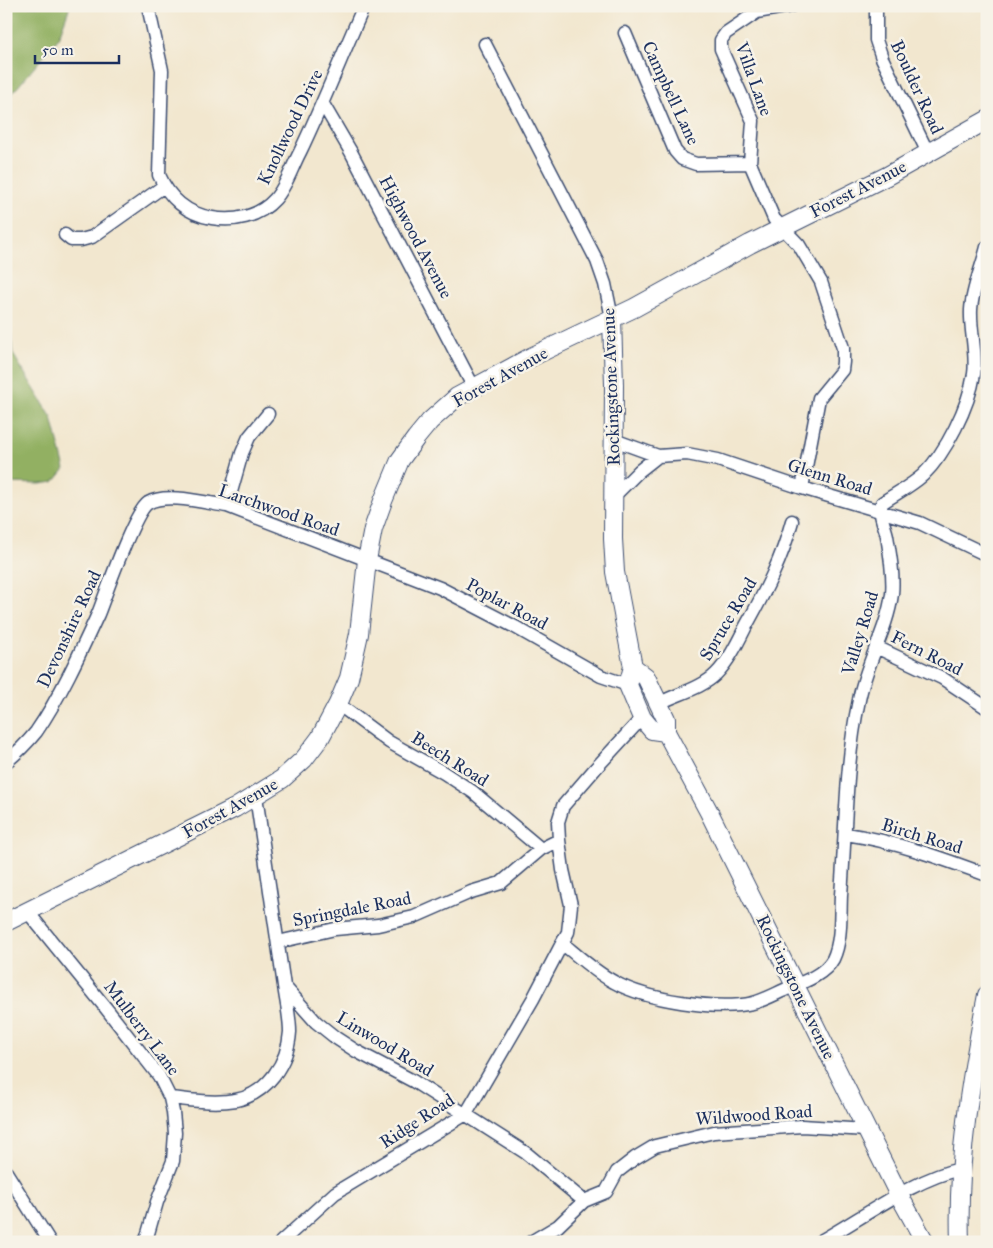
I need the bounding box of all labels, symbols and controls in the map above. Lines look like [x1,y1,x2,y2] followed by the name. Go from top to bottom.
[35,32,119,64] scale bar
[886,37,948,137] street label: Boulder Road
[637,38,705,148] street label: Campbell Lane
[730,38,777,119] street label: Villa Lane
[42,41,74,59] text: 50 m
[253,66,327,188] street label: Knollwood Drive
[806,155,910,223] street label: Forest Avenue
[374,172,458,303] street label: Highwood Avenue
[597,308,626,466] street label: Rockingstone Avenue
[449,342,551,412] street label: Forest Avenue
[785,454,875,500] street label: Glenn Road
[216,479,342,541] street label: Larchwood Road
[32,567,106,691] street label: Devonshire Road
[462,573,552,635] street label: Poplar Road
[695,573,761,665] street label: Spruce Road
[837,588,883,679] street label: Valley Road
[887,626,967,680] street label: Fern Road
[407,727,493,791] street label: Beech Road
[179,773,281,843] street label: Forest Avenue
[879,813,965,859] street label: Birch Road
[291,887,413,932] street label: Springdale Road
[751,911,841,1063] street label: Rockingstone Avenue
[99,976,185,1080] street label: Mulberry Lane
[333,1006,437,1082] street label: Linwood Road
[375,1089,459,1154] street label: Ridge Road
[695,1100,813,1130] street label: Wildwood Road

